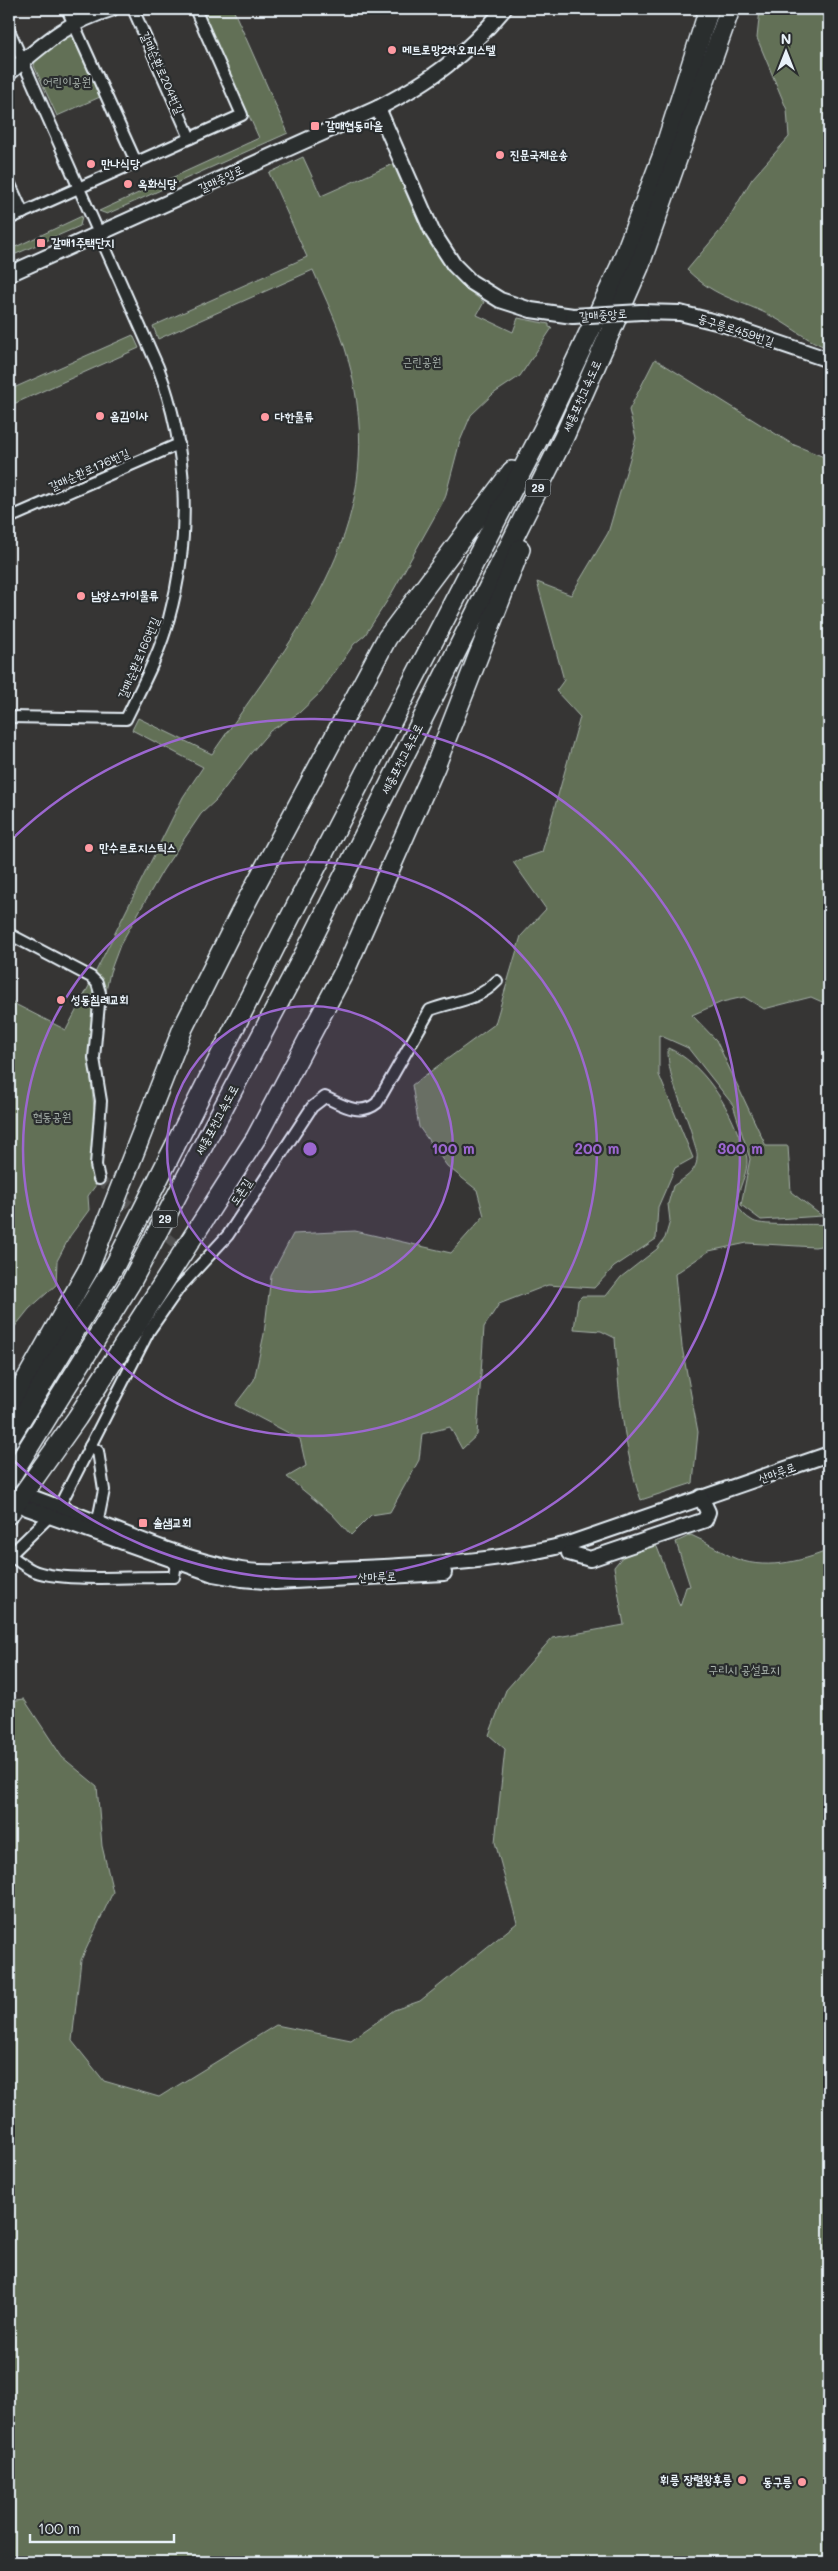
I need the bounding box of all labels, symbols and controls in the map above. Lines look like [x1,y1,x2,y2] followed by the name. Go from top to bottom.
[760,28,810,78] north arrow
[138,29,188,117] street label: 갈매순환로204번길
[781,29,791,48] text: N
[402,41,496,57] place label: 메트로망2차오피스텔
[386,44,398,56] marker: 메트로망2차오피스텔
[43,73,91,89] park label: 어린이공원
[325,117,383,133] place label: 갈매협동마을
[309,120,321,132] marker: 갈매협동마을
[510,146,568,162] place label: 진문국제운송
[494,149,506,161] marker: 진문국제운송
[101,155,140,171] place label: 만나식당
[85,158,97,170] marker: 만나식당
[195,161,246,196] street label: 갈매중앙로
[138,175,177,191] place label: 옥화식당
[122,178,134,190] marker: 옥화식당
[51,234,115,250] place label: 갈매1주택단지
[35,237,47,249] marker: 갈매1주택단지
[578,304,628,324] street label: 갈매중앙로
[696,309,777,349] street label: 동구릉로459번길
[403,353,441,369] park label: 근린공원
[558,357,604,434] street label: 세종포천고속도로
[110,407,149,423] place label: 옴김이사
[274,408,314,424] place label: 다한물류
[94,410,106,422] marker: 옴김이사
[259,411,271,423] marker: 다한물류
[46,444,132,494] street label: 갈매순환로176번길
[526,479,550,496] road number: 29
[91,587,159,603] place label: 남양스카이물류
[75,590,87,602] marker: 남양스카이물류
[114,614,163,701] street label: 갈매순환로166번길
[376,720,426,797] street label: 세종포천고속도로
[99,839,176,855] place label: 만수르로지스틱스
[83,842,95,854] marker: 만수르로지스틱스
[70,991,129,1007] place label: 성동침례교회
[55,994,67,1006] marker: 성동침례교회
[191,1082,241,1157] street label: 세종포천고속도로
[33,1108,71,1124] park label: 협동공원
[431,1138,475,1158] text: 100 m
[575,1138,620,1158] text: 200 m
[717,1138,763,1158] text: 300 m
[301,1140,319,1158] centre of rings
[226,1175,255,1208] street label: 도촌길
[152,1210,178,1228] road number: 29
[756,1458,798,1486] street label: 산마루로
[153,1514,192,1530] place label: 솔샘교회
[137,1517,149,1529] marker: 솔샘교회
[357,1567,397,1585] street label: 산마루로
[708,1661,780,1677] park label: 구리시 공설묘지
[660,2471,732,2487] place label: 휘릉 장렬왕후릉
[763,2473,792,2489] place label: 동구릉
[736,2474,748,2486] marker: 휘릉 장렬왕후릉
[796,2476,808,2488] marker: 동구릉
[30,2511,174,2543] scale bar
[38,2518,80,2538] text: 100 m

